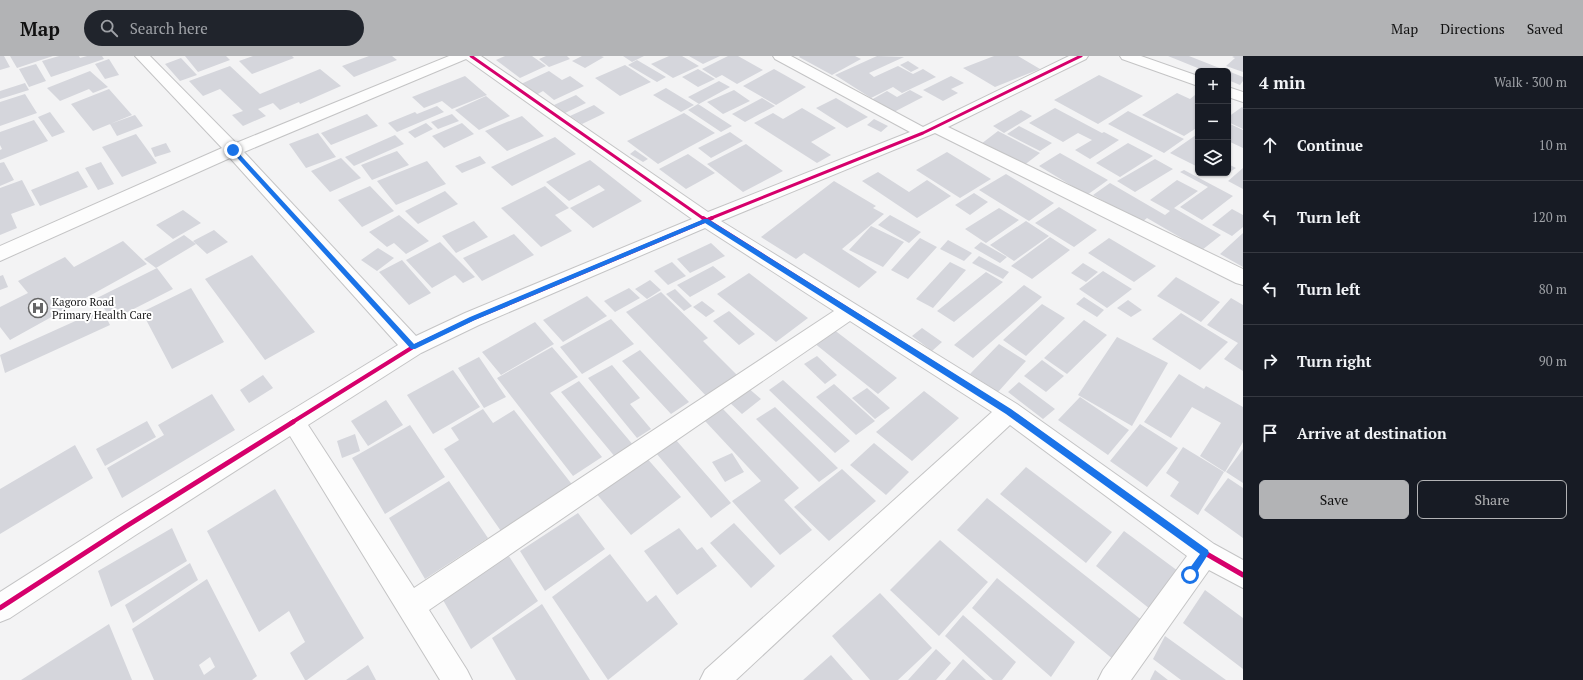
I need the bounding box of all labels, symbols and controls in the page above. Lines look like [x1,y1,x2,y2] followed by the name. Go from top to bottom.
[84,10,364,46] search box
[20,16,60,41] text: Map
[98,17,120,39] icon: search
[130,18,208,38] text: Search here
[1391,19,1418,38] text: Map
[1440,19,1505,38] text: Directions
[1527,19,1563,38] text: Saved
[1195,68,1231,176] map controls
[1195,68,1231,104] button: +
[1259,71,1306,94] text: 4 min
[1494,73,1567,91] text: Walk · 300 m
[1195,104,1231,140] button: −
[1259,134,1281,156] icon: ahead
[1297,135,1363,155] text: Continue
[1539,136,1567,154] text: 10 m
[1195,140,1231,176] button: layers
[224,141,242,159] route end
[1259,206,1281,228] icon: left
[1297,207,1361,227] text: Turn left
[1532,208,1567,226] text: 120 m
[1259,278,1281,300] icon: left
[1297,279,1361,299] text: Turn left
[1539,280,1567,298] text: 80 m
[52,295,152,322] place label: Kagoro Road Primary Health Care
[27,297,49,319] hospital icon: Kagoro Road Primary Health Care
[1259,350,1281,372] icon: right
[1297,351,1372,371] text: Turn right
[1539,352,1567,370] text: 90 m
[1259,422,1281,444] icon: arrive
[1297,423,1447,443] text: Arrive at destination
[1259,480,1409,519] button: Save
[1417,480,1567,519] button: Share
[1181,566,1199,584] route start

